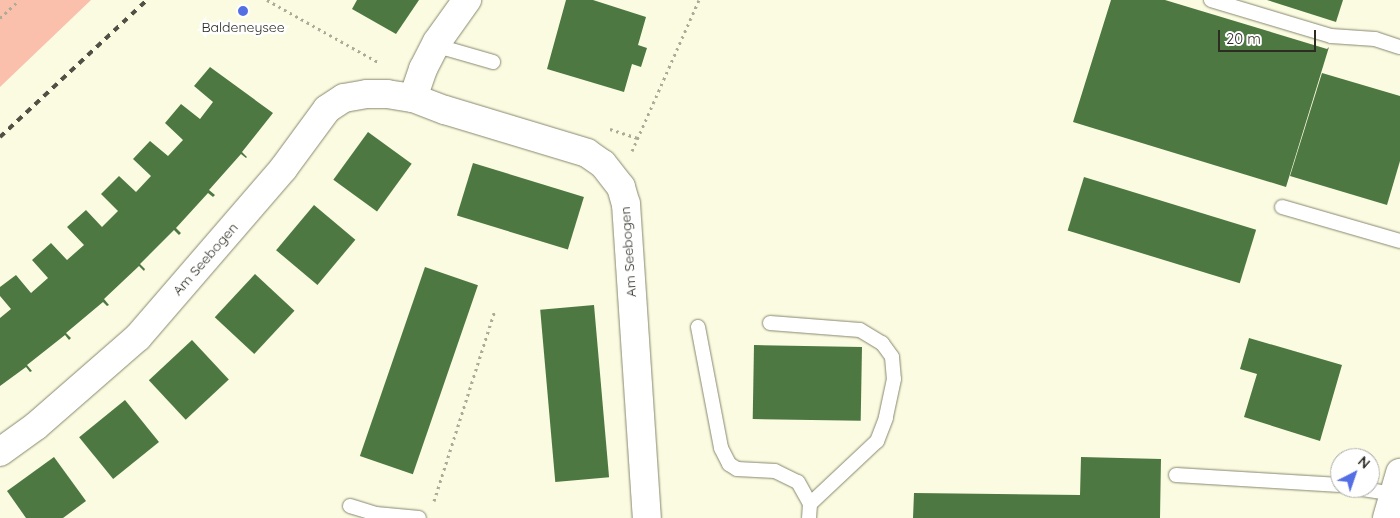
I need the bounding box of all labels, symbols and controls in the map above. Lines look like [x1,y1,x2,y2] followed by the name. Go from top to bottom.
[237,5,249,17] marker: Baldeneysee
[201,19,285,35] place label: Baldeneysee
[1220,20,1318,52] scale bar
[1226,29,1261,48] text: 20 m
[616,206,640,298] street label: Am Seebogen
[169,219,241,299] street label: Am Seebogen
[1330,448,1380,498] north arrow
[1354,452,1374,473] text: N

